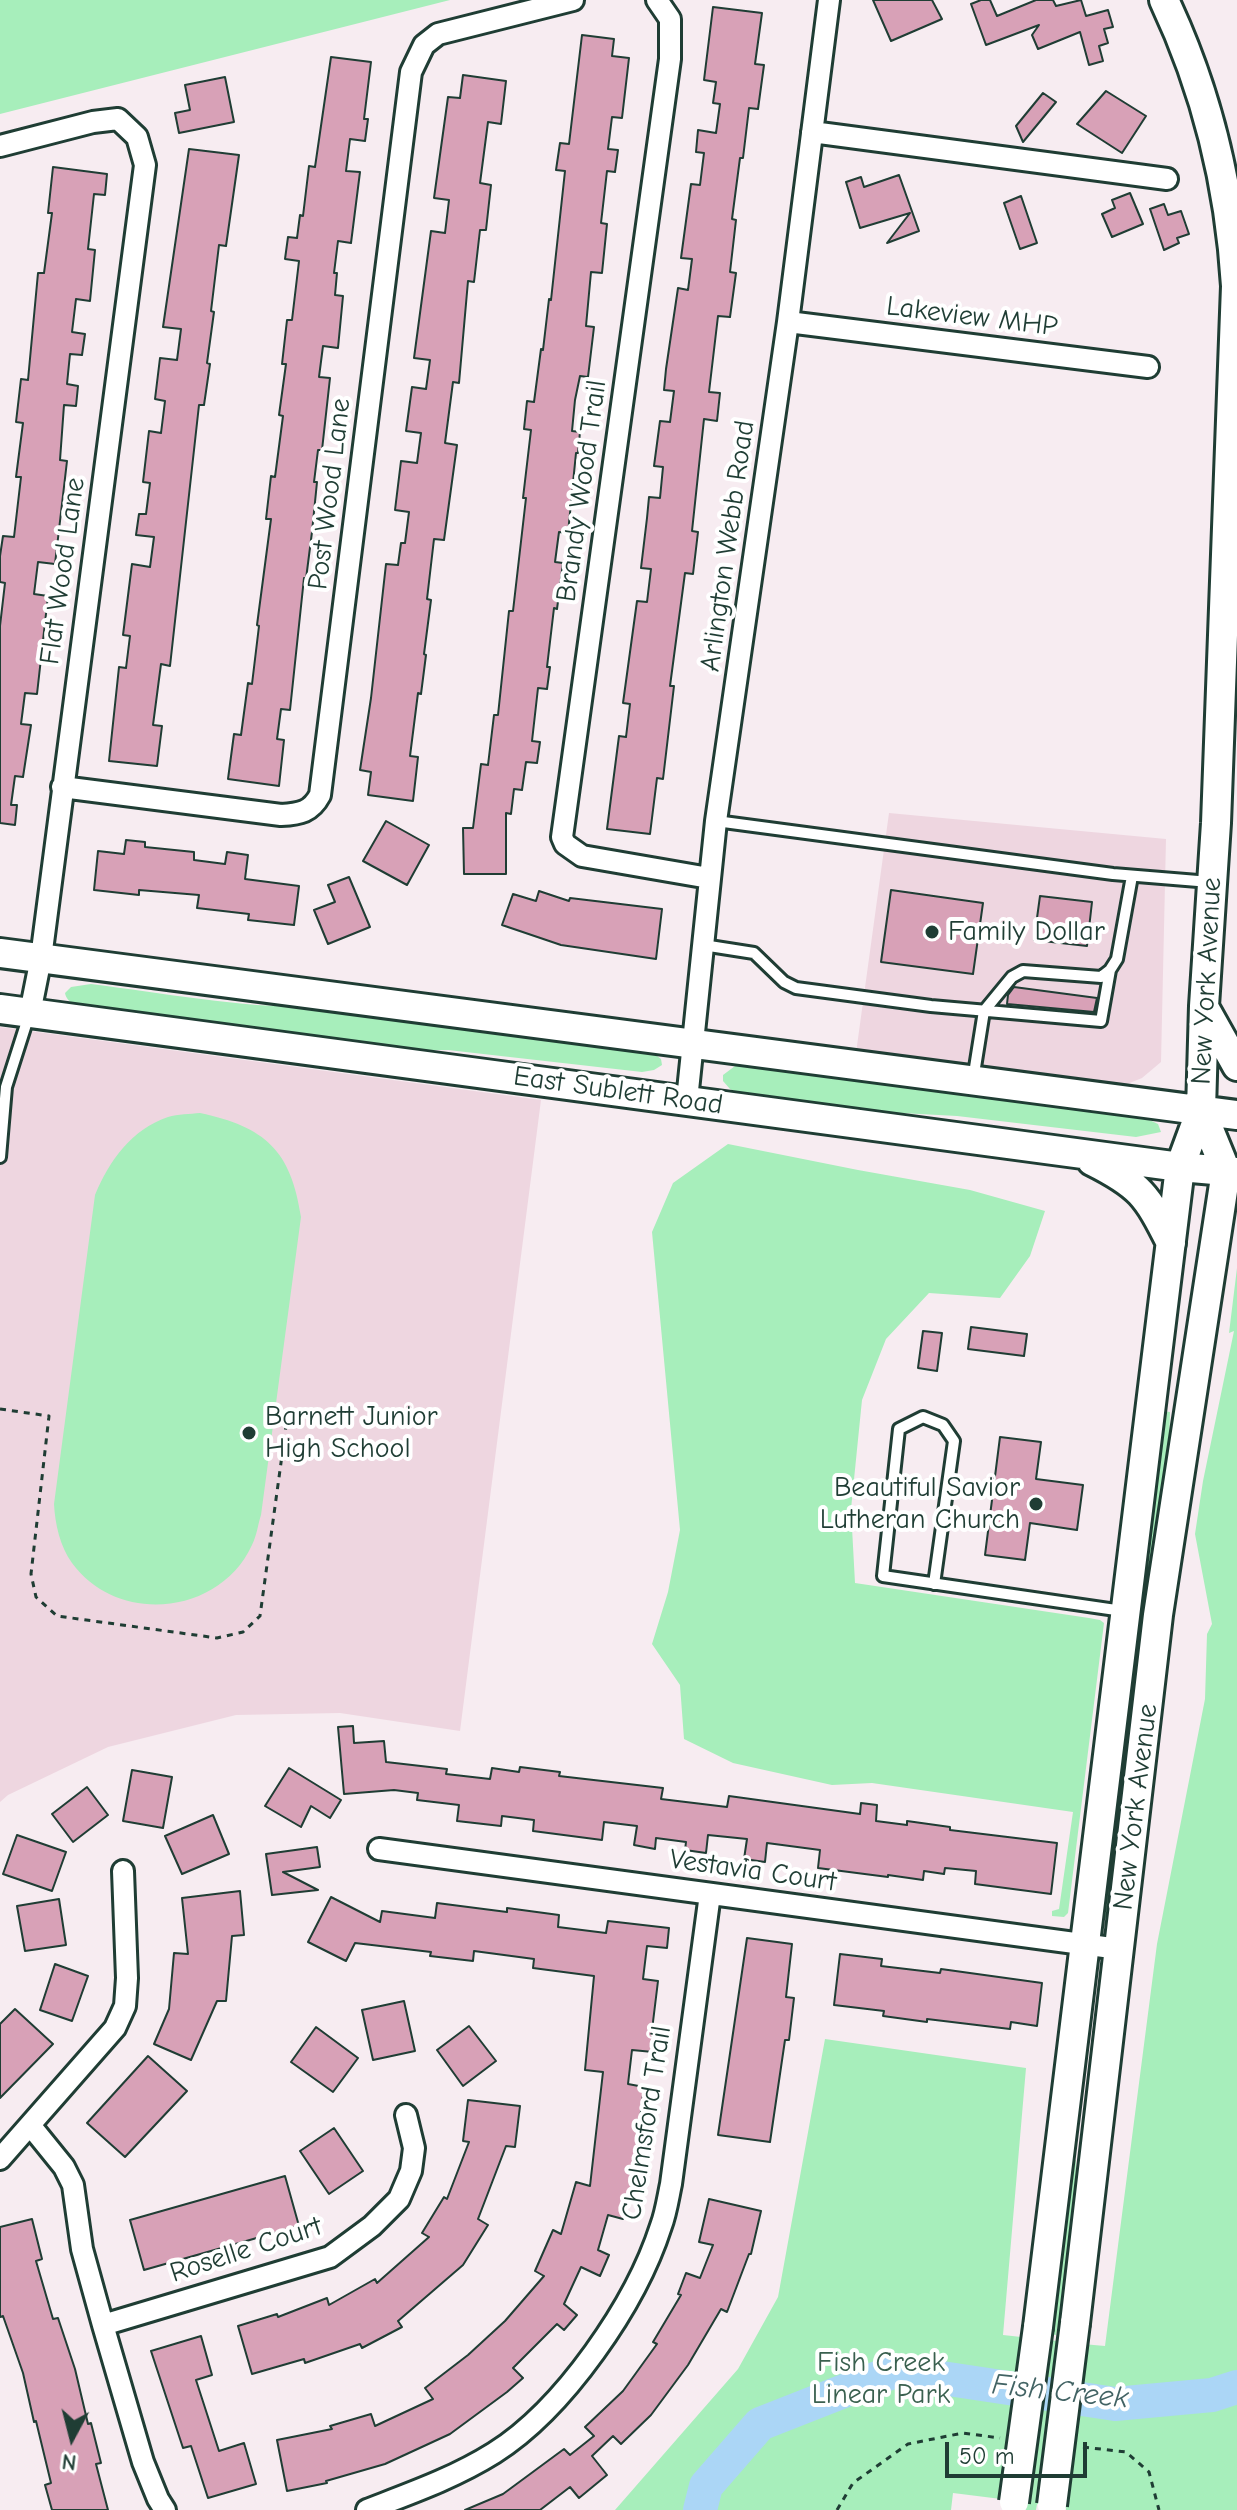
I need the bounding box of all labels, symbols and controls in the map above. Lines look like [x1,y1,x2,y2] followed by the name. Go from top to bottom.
[884,290,1060,344] street label: Lakeview MHP
[550,378,614,604] street label: Brandy Wood Trail
[302,396,358,592] street label: Post Wood Lane
[694,418,762,674] street label: Arlington Webb Road
[33,475,93,667] street label: Flat Wood Lane
[1185,876,1229,1086] street label: New York Avenue
[948,915,1105,949] place label: Family Dollar
[923,923,941,941] marker: Family Dollar
[511,1060,725,1122] street label: East Sublett Road
[265,1400,438,1466] place label: Barnett Junior High School
[240,1424,258,1442] marker: Barnett Junior High School
[820,1471,1020,1537] place label: Beautiful Savior Lutheran Church
[1027,1495,1045,1513] marker: Beautiful Savior Lutheran Church
[1107,1702,1165,1912] street label: New York Avenue
[668,1843,838,1899] street label: Vestavia Court
[615,2024,679,2222] street label: Chelmsford Trail
[166,2210,326,2290] street label: Roselle Court
[812,2346,950,2412] park label: Fish Creek Linear Park
[990,2367,1130,2417] water label: Fish Creek
[32,2398,112,2478] north arrow
[949,2426,1091,2476] scale bar
[959,2442,1015,2470] text: 50 m
[60,2448,78,2476] text: N

